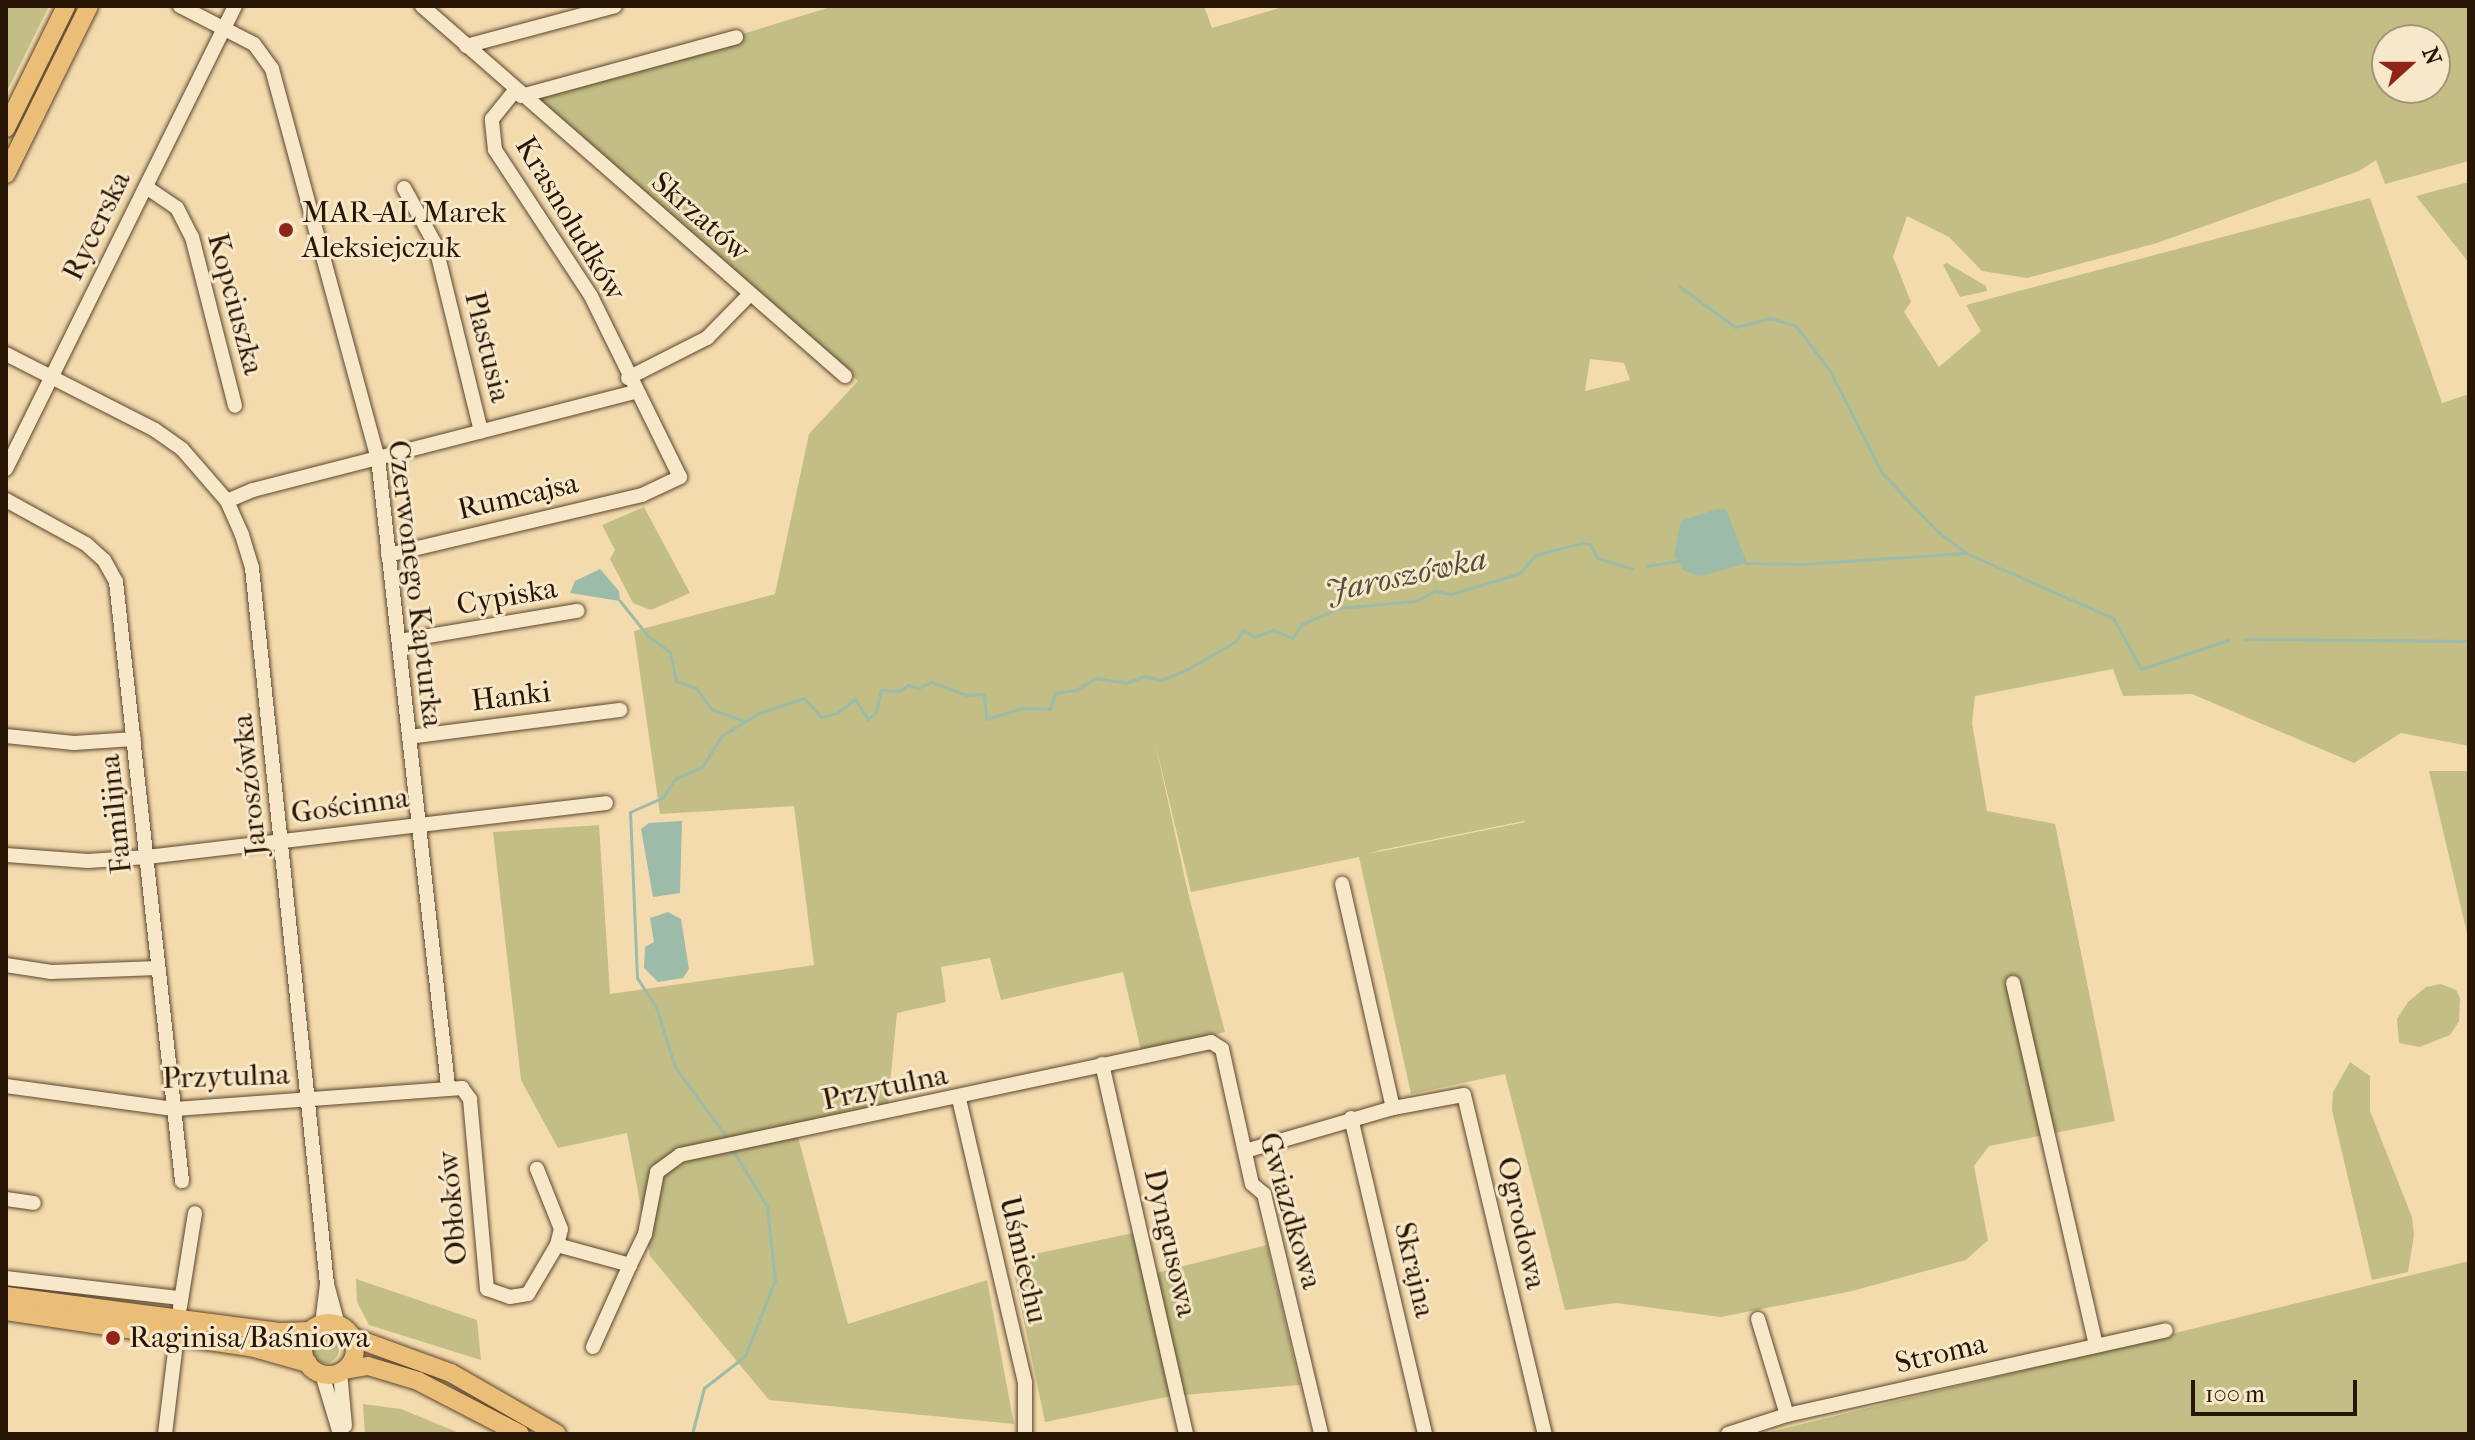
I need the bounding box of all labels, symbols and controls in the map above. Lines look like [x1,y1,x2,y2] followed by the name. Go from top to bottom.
[2371,24,2451,104] north arrow
[2416,44,2447,69] text: N
[507,130,633,308] street label: Krasnoludków
[643,164,757,270] street label: Skrzatów
[55,165,139,287] street label: Rycerska
[302,195,506,266] place label: MAR-AL Marek Aleksiejczuk
[277,221,295,239] marker: MAR-AL Marek Aleksiejczuk
[199,229,271,379] street label: Kopciuszka
[456,288,518,406] street label: Plastusia
[380,438,450,730] street label: Czerwonego Kapturka
[454,466,582,528] street label: Rumcajsa
[1322,540,1490,612] water label: Jaroszówka
[454,570,560,624] street label: Cypiska
[469,674,553,720] street label: Hanki
[225,712,275,858] street label: Jaroszówka
[92,753,140,875] street label: Familijna
[289,780,411,832] street label: Gościnna
[162,1057,290,1097] street label: Przytulna
[819,1057,951,1119] street label: Przytulna
[1250,1129,1330,1293] street label: Gwiazdkowa
[430,1150,476,1266] street label: Obłoków
[1488,1153,1554,1293] street label: Ogrodowa
[1135,1165,1205,1321] street label: Dyngusowa
[991,1193,1055,1327] street label: Uśmiechu
[1386,1219,1442,1321] street label: Skrajna
[129,1320,370,1356] place label: Raginisa/Baśniowa
[1892,1326,1990,1382] street label: Stroma
[104,1329,122,1347] marker: Raginisa/Baśniowa
[2195,1364,2361,1414] scale bar
[2205,1380,2265,1408] text: 100 m

